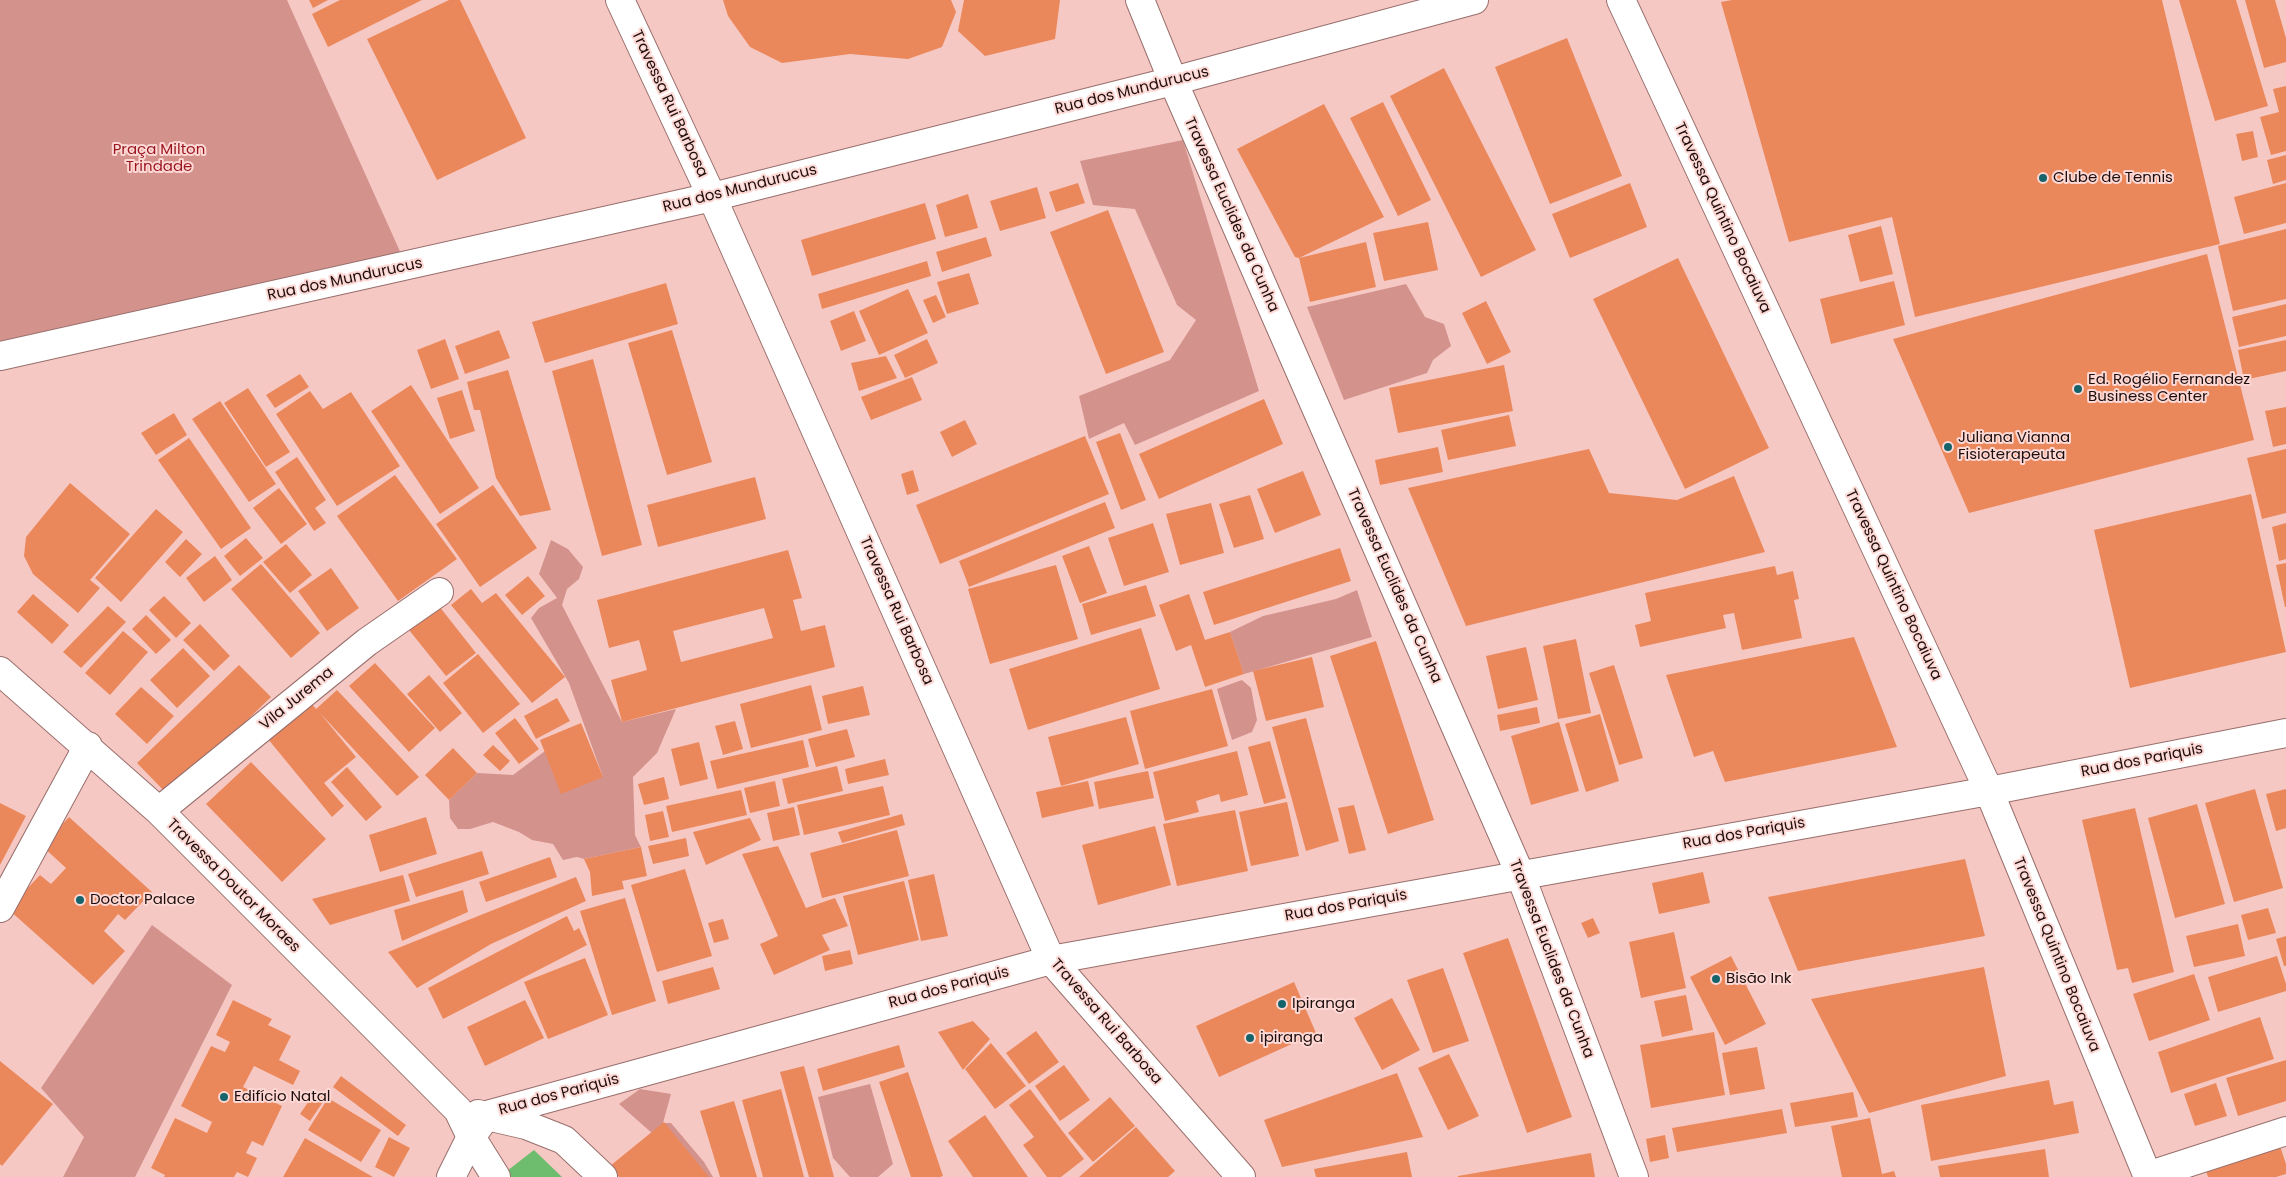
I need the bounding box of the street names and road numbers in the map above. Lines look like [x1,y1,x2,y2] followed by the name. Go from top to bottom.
[627,27,711,181] street label: Travessa Rui Barbosa
[1053,63,1211,119] street label: Rua dos Mundurucus
[1180,115,1282,315] street label: Travessa Euclides da Cunha
[1670,120,1774,316] street label: Travessa Quintino Bocaiuva
[661,161,819,217] street label: Rua dos Mundurucus
[266,255,424,305] street label: Rua dos Mundurucus
[1343,486,1445,686] street label: Travessa Euclides da Cunha
[1841,487,1945,683] street label: Travessa Quintino Bocaiuva
[855,534,937,688] street label: Travessa Rui Barbosa
[256,664,338,734] street label: Vila Jurema
[2080,740,2204,782] street label: Rua dos Pariquis
[1681,814,1807,854] street label: Rua dos Pariquis
[163,816,303,956] street label: Travessa Doutor Moraes
[2009,855,2103,1055] street label: Travessa Quintino Bocaiuva
[1505,857,1597,1061] street label: Travessa Euclides da Cunha
[1283,886,1409,926] street label: Rua dos Pariquis
[1047,956,1165,1088] street label: Travessa Rui Barbosa
[887,963,1011,1013] street label: Rua dos Pariquis
[497,1070,621,1120] street label: Rua dos Pariquis

